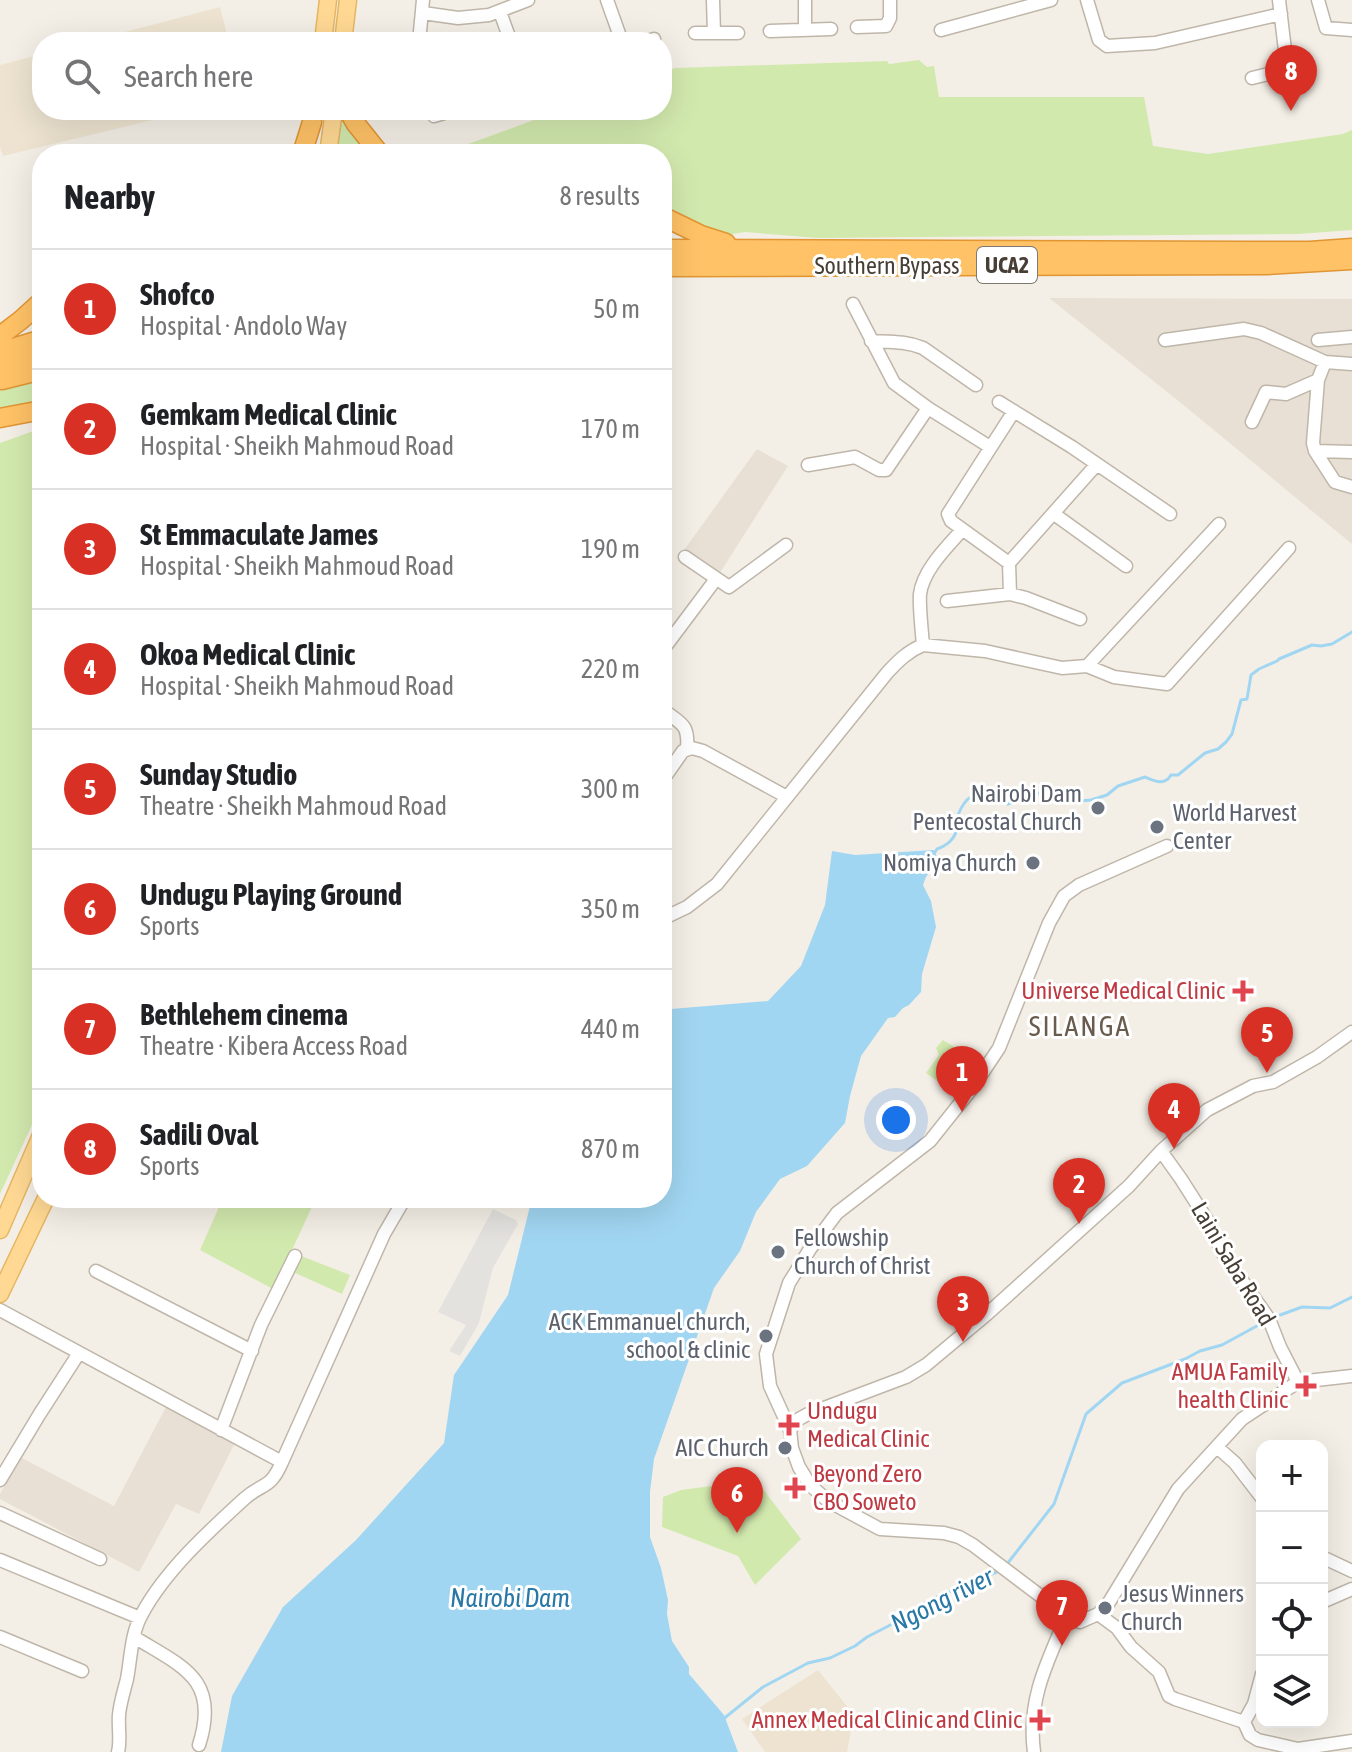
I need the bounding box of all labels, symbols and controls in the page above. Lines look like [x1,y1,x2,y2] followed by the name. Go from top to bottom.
[32,32,672,120] search box
[1265,45,1317,111] pin: 8
[60,54,104,98] icon: search
[124,59,253,93] text: Search here
[64,177,155,216] text: Nearby
[559,181,640,211] text: 8 results
[977,247,1037,283] road number: UCA2
[814,252,960,279] street label: Southern Bypass
[140,277,215,311] text: Shofco
[84,294,96,324] text: 1
[593,294,640,324] text: 50 m
[140,311,347,341] text: Hospital · Andolo Way
[140,397,397,431] text: Gemkam Medical Clinic
[84,414,96,444] text: 2
[581,414,640,444] text: 170 m
[140,431,454,461] text: Hospital · Sheikh Mahmoud Road
[140,517,378,551] text: St Emmaculate James
[84,534,96,564] text: 3
[581,534,640,564] text: 190 m
[140,551,454,581] text: Hospital · Sheikh Mahmoud Road
[140,637,355,671] text: Okoa Medical Clinic
[84,654,96,684] text: 4
[581,654,640,684] text: 220 m
[140,671,454,701] text: Hospital · Sheikh Mahmoud Road
[140,757,297,791] text: Sunday Studio
[84,774,96,804] text: 5
[581,774,640,804] text: 300 m
[913,780,1082,835] place label: Nairobi Dam Pentecostal Church
[140,791,447,821] text: Theatre · Sheikh Mahmoud Road
[1089,799,1107,817] marker: Nairobi Dam Pentecostal Church
[1173,799,1297,854] place label: World Harvest Center
[1148,818,1166,836] marker: World Harvest Center
[883,849,1017,876] place label: Nomiya Church
[1024,854,1042,872] marker: Nomiya Church
[140,877,402,911] text: Undugu Playing Ground
[84,894,96,924] text: 6
[581,894,640,924] text: 350 m
[140,911,200,941] text: Sports
[1021,977,1225,1004] place label: Universe Medical Clinic
[1232,980,1254,1002] marker: Universe Medical Clinic
[140,997,348,1031] text: Bethlehem cinema
[1241,1007,1293,1073] pin: 5
[1029,1010,1131,1042] district label: SILANGA
[84,1014,96,1044] text: 7
[581,1014,640,1044] text: 440 m
[140,1031,408,1061] text: Theatre · Kibera Access Road
[936,1046,988,1112] pin: 1
[1148,1083,1200,1149] pin: 4
[876,1100,916,1140] your location
[140,1117,258,1151] text: Sadili Oval
[84,1134,96,1164] text: 8
[581,1134,640,1164] text: 870 m
[140,1151,200,1181] text: Sports
[1053,1158,1105,1224] pin: 2
[1186,1197,1281,1330] street label: Laini Saba Road
[794,1224,931,1279] place label: Fellowship Church of Christ
[769,1243,787,1261] marker: Fellowship Church of Christ
[937,1276,989,1342] pin: 3
[549,1308,750,1363] place label: ACK Emmanuel church, school & clinic
[757,1327,775,1345] marker: ACK Emmanuel church, school & clinic
[1172,1358,1288,1413] place label: AMUA Family health Clinic
[1295,1375,1317,1397] marker: AMUA Family health Clinic
[807,1397,929,1452] place label: Undugu Medical Clinic
[778,1414,800,1436] marker: Undugu Medical Clinic
[675,1434,769,1461] place label: AIC Church
[776,1439,794,1457] marker: AIC Church
[1256,1440,1328,1728] map controls
[1256,1440,1328,1512] button: +
[813,1460,922,1515] place label: Beyond Zero CBO Soweto
[711,1467,763,1533] pin: 6
[784,1477,806,1499] marker: Beyond Zero CBO Soweto
[1256,1512,1328,1584] button: −
[886,1561,1000,1639] water label: Ngong river
[1036,1580,1088,1646] pin: 7
[1121,1580,1244,1635] place label: Jesus Winners Church
[450,1583,570,1613] water label: Nairobi Dam
[1256,1584,1328,1656] button: locate
[1096,1599,1114,1617] marker: Jesus Winners Church
[1256,1656,1328,1728] button: layers
[752,1706,1022,1733] place label: Annex Medical Clinic and Clinic
[1029,1709,1051,1731] marker: Annex Medical Clinic and Clinic

